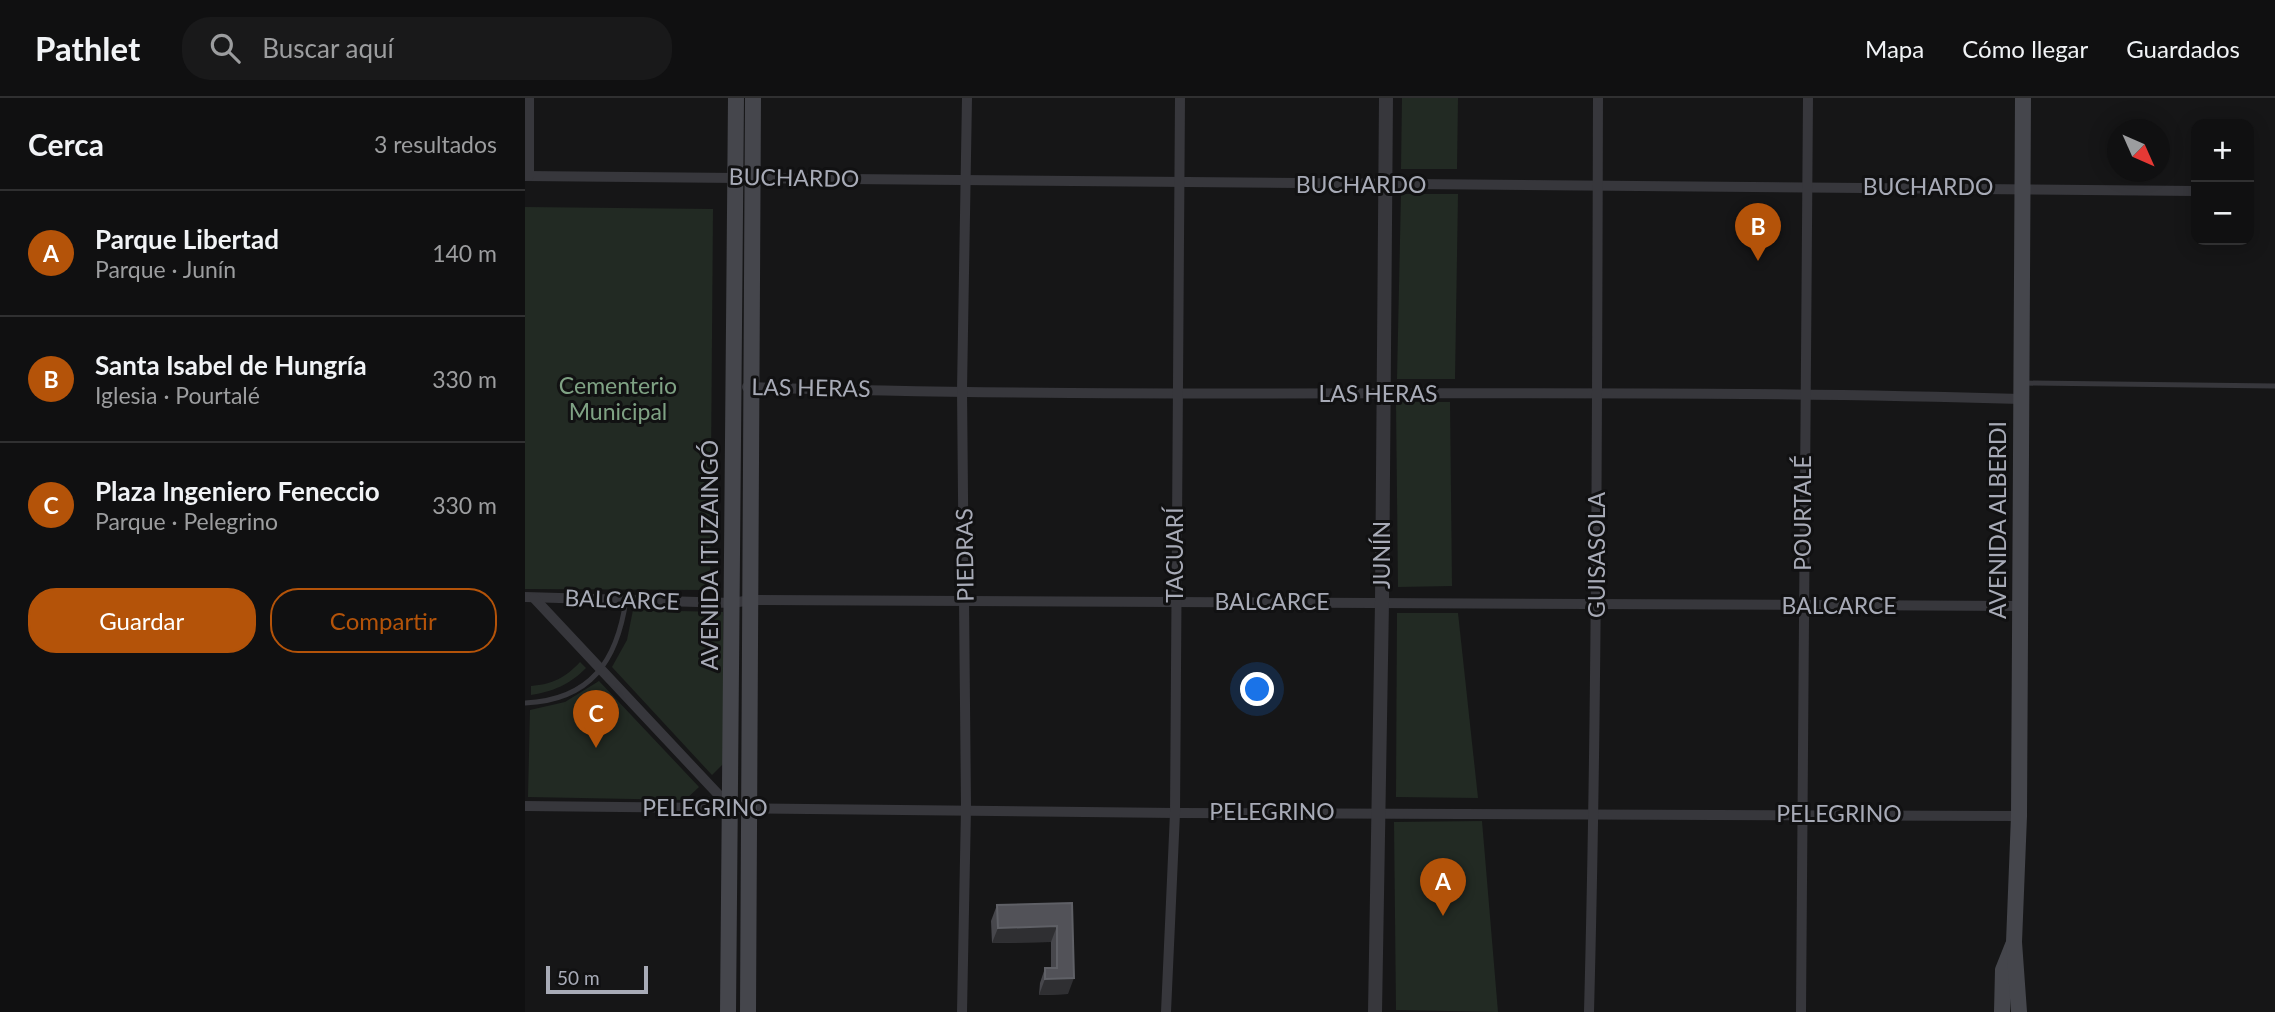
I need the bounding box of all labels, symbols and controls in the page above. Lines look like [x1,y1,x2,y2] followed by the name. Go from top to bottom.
[182,17,672,80] search box
[35,28,140,68] text: Pathlet
[206,29,244,67] icon: search
[262,32,394,64] text: Buscar aquí
[1865,34,1924,63] text: Mapa
[1962,34,2088,63] text: Cómo llegar
[2126,34,2240,63] text: Guardados
[2107,119,2170,182] north arrow
[2191,119,2254,245] map controls
[2191,119,2254,182] button: +
[28,126,104,162] text: Cerca
[374,130,497,158] text: 3 resultados
[728,162,860,192] street label: BUCHARDO
[1296,170,1426,198] street label: BUCHARDO
[1863,172,1993,200] street label: BUCHARDO
[2191,182,2254,245] button: −
[1735,203,1781,261] pin: B
[95,223,279,255] text: Parque Libertad
[43,239,59,267] text: A
[432,239,497,267] text: 140 m
[95,255,236,283] text: Parque · Junín
[95,349,367,381] text: Santa Isabel de Hungría
[43,365,59,393] text: B
[432,365,497,393] text: 330 m
[559,371,677,425] park label: Cementerio Municipal
[751,372,871,402] street label: LAS HERAS
[1318,379,1438,407] street label: LAS HERAS
[95,381,260,409] text: Iglesia · Pourtalé
[1983,421,2011,619] street label: AVENIDA ALBERDI
[695,440,723,670] street label: AVENIDA ITUZAINGÓ
[1788,455,1816,571] street label: POURTALÉ
[95,475,380,507] text: Plaza Ingeniero Feneccio
[43,491,59,519] text: C
[432,491,497,519] text: 330 m
[1582,491,1610,618] street label: GUISASOLA
[1160,506,1188,603] street label: TACUARÍ
[95,507,278,535] text: Parque · Pelegrino
[949,508,979,602] street label: PIEDRAS
[1367,521,1395,589] street label: JUNÍN
[564,583,680,615] street label: BALCARCE
[1214,587,1330,615] street label: BALCARCE
[28,588,256,653] button: Guardar
[270,588,497,653] button: Compartir
[1781,591,1897,619] street label: BALCARCE
[1240,672,1274,706] your location
[573,690,619,748] pin: C
[642,793,768,821] street label: PELEGRINO
[1209,797,1335,825] street label: PELEGRINO
[1776,799,1902,827] street label: PELEGRINO
[1420,858,1466,916] pin: A
[546,963,647,995] scale bar
[557,966,600,989] text: 50 m

